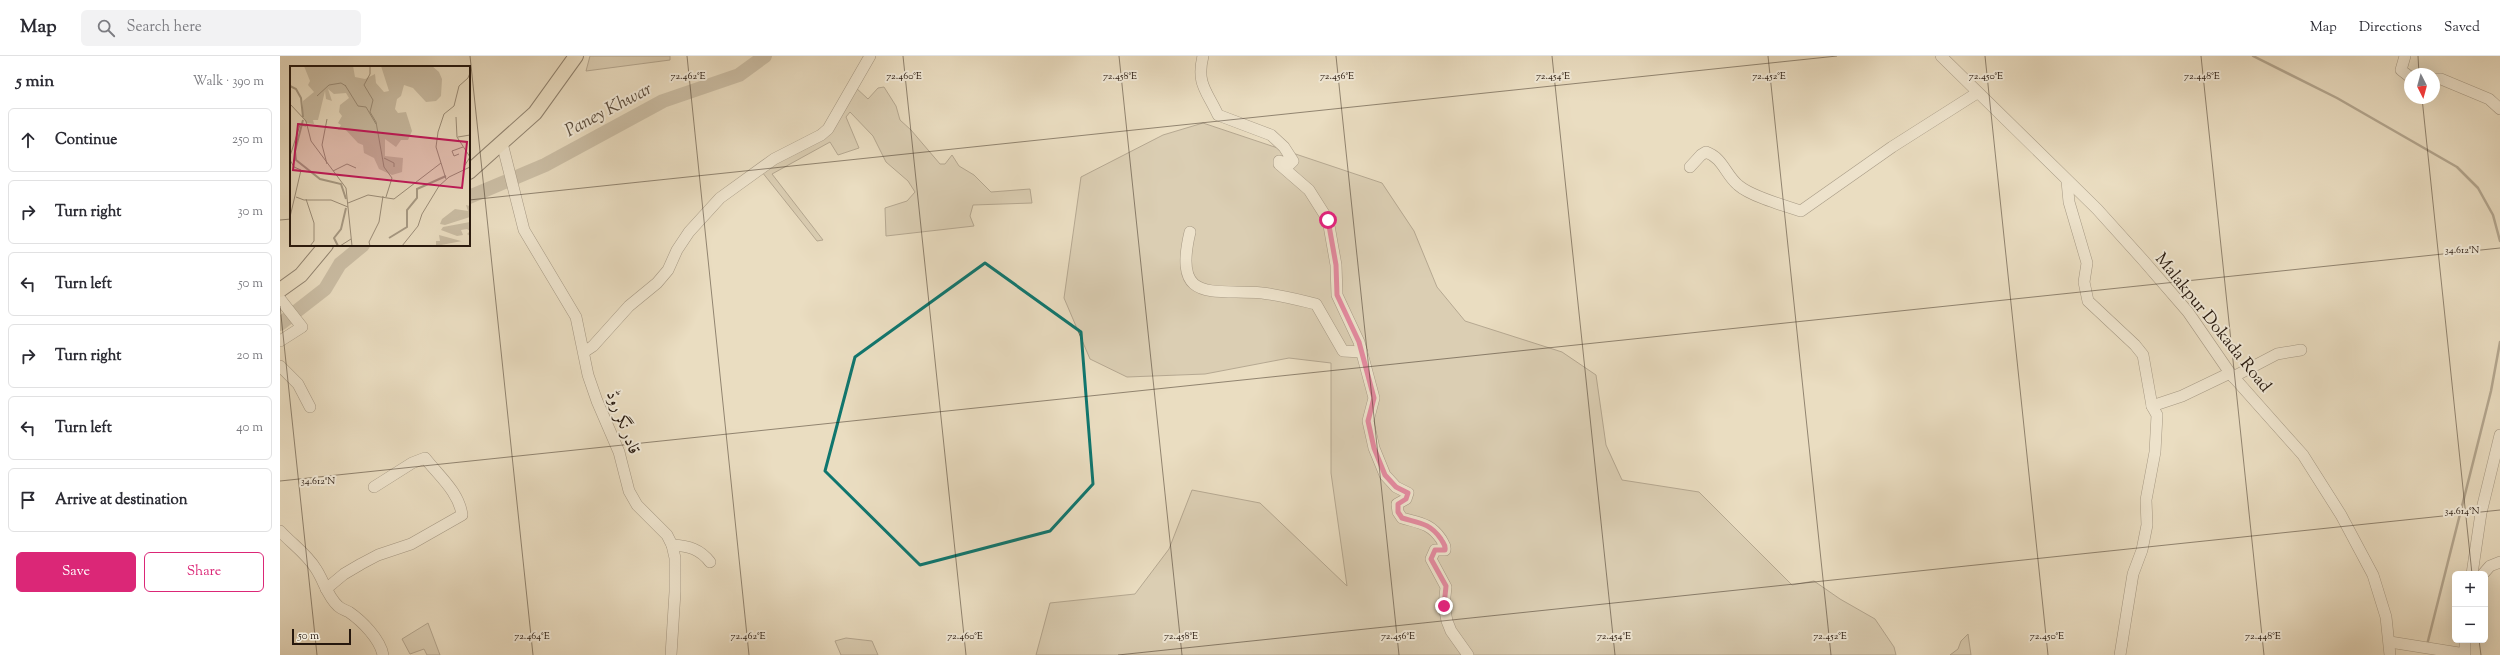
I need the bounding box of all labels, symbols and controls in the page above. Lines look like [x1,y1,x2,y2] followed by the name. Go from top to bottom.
[81,10,361,46] search box
[20,14,57,41] text: Map
[95,17,117,39] icon: search
[127,17,202,38] text: Search here
[2310,18,2337,38] text: Map
[2359,18,2422,38] text: Directions
[2444,18,2480,38] text: Saved
[290,66,470,246] inset map
[2404,68,2440,104] north arrow
[670,69,706,84] text: 72.462°E
[886,69,922,84] text: 72.460°E
[1103,69,1137,84] text: 72.458°E
[1320,69,1354,84] text: 72.456°E
[1536,69,1570,84] text: 72.454°E
[1752,69,1786,84] text: 72.452°E
[1969,69,2003,84] text: 72.450°E
[2184,69,2220,84] text: 72.448°E
[16,70,54,94] text: 5 min
[193,73,264,91] text: Walk · 390 m
[561,77,658,145] water label: Paney Khwar
[17,129,39,151] icon: ahead
[55,130,117,151] text: Continue
[232,131,263,149] text: 250 m
[17,201,39,223] icon: right
[55,202,121,223] text: Turn right
[237,203,263,221] text: 30 m
[1319,211,1337,229] route start
[2445,243,2479,258] text: 34.612°N
[2149,248,2277,398] street label: Malakpur Dokada Road
[17,273,39,295] icon: left
[55,274,112,295] text: Turn left
[238,275,263,293] text: 50 m
[17,345,39,367] icon: right
[55,346,121,367] text: Turn right
[237,347,263,365] text: 20 m
[599,387,645,458] street label: قادر نگر روڈ
[17,417,39,439] icon: left
[55,418,112,439] text: Turn left
[236,419,263,437] text: 40 m
[301,474,335,489] text: 34.612°N
[17,489,39,511] icon: arrive
[55,490,188,511] text: Arrive at destination
[2444,504,2480,519] text: 34.614°N
[16,552,136,592] button: Save
[144,552,264,592] button: Share
[2452,571,2488,643] map controls
[2452,571,2488,607] button: +
[1435,597,1453,615] route end
[2452,607,2488,643] button: −
[292,627,351,646] scale bar
[298,628,319,644] text: 50 m
[514,629,550,644] text: 72.464°E
[730,629,766,644] text: 72.462°E
[947,629,983,644] text: 72.460°E
[1164,629,1198,644] text: 72.458°E
[1381,629,1415,644] text: 72.456°E
[1597,629,1631,644] text: 72.454°E
[1813,629,1847,644] text: 72.452°E
[2030,629,2064,644] text: 72.450°E
[2245,629,2281,644] text: 72.448°E

